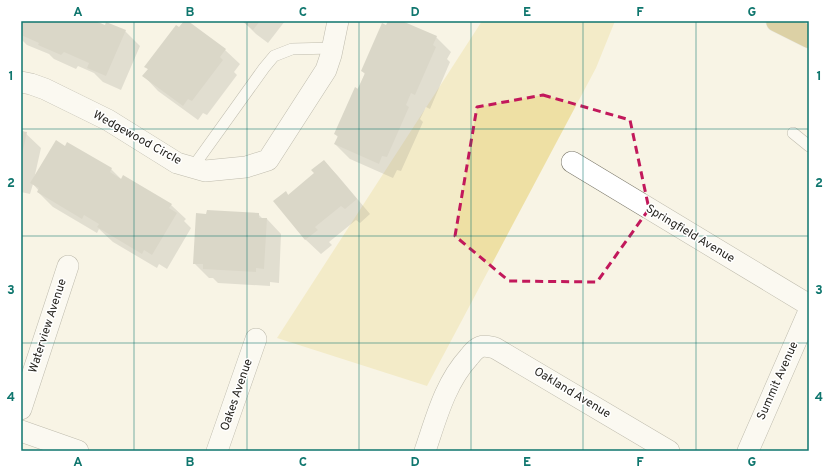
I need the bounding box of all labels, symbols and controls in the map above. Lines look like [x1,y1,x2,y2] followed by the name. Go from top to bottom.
[73,5,83,21] text: A
[186,5,195,21] text: B
[299,5,307,21] text: C
[410,5,420,21] text: D
[523,5,531,21] text: E
[636,5,644,21] text: F
[748,5,757,21] text: G
[8,69,14,85] text: 1
[816,69,822,85] text: 1
[90,107,184,169] street label: Wedgewood Circle
[7,176,15,192] text: 2
[815,176,823,192] text: 2
[643,201,737,267] street label: Springfield Avenue
[25,277,71,375] street label: Waterview Avenue
[7,283,15,299] text: 3
[815,283,823,299] text: 3
[753,339,803,423] street label: Summit Avenue
[217,357,257,433] street label: Oakes Avenue
[531,364,613,422] street label: Oakland Avenue
[7,390,15,406] text: 4
[815,390,823,406] text: 4
[73,455,83,471] text: A
[186,455,195,471] text: B
[299,455,307,471] text: C
[410,455,420,471] text: D
[523,455,531,471] text: E
[636,455,644,471] text: F
[748,455,757,471] text: G

